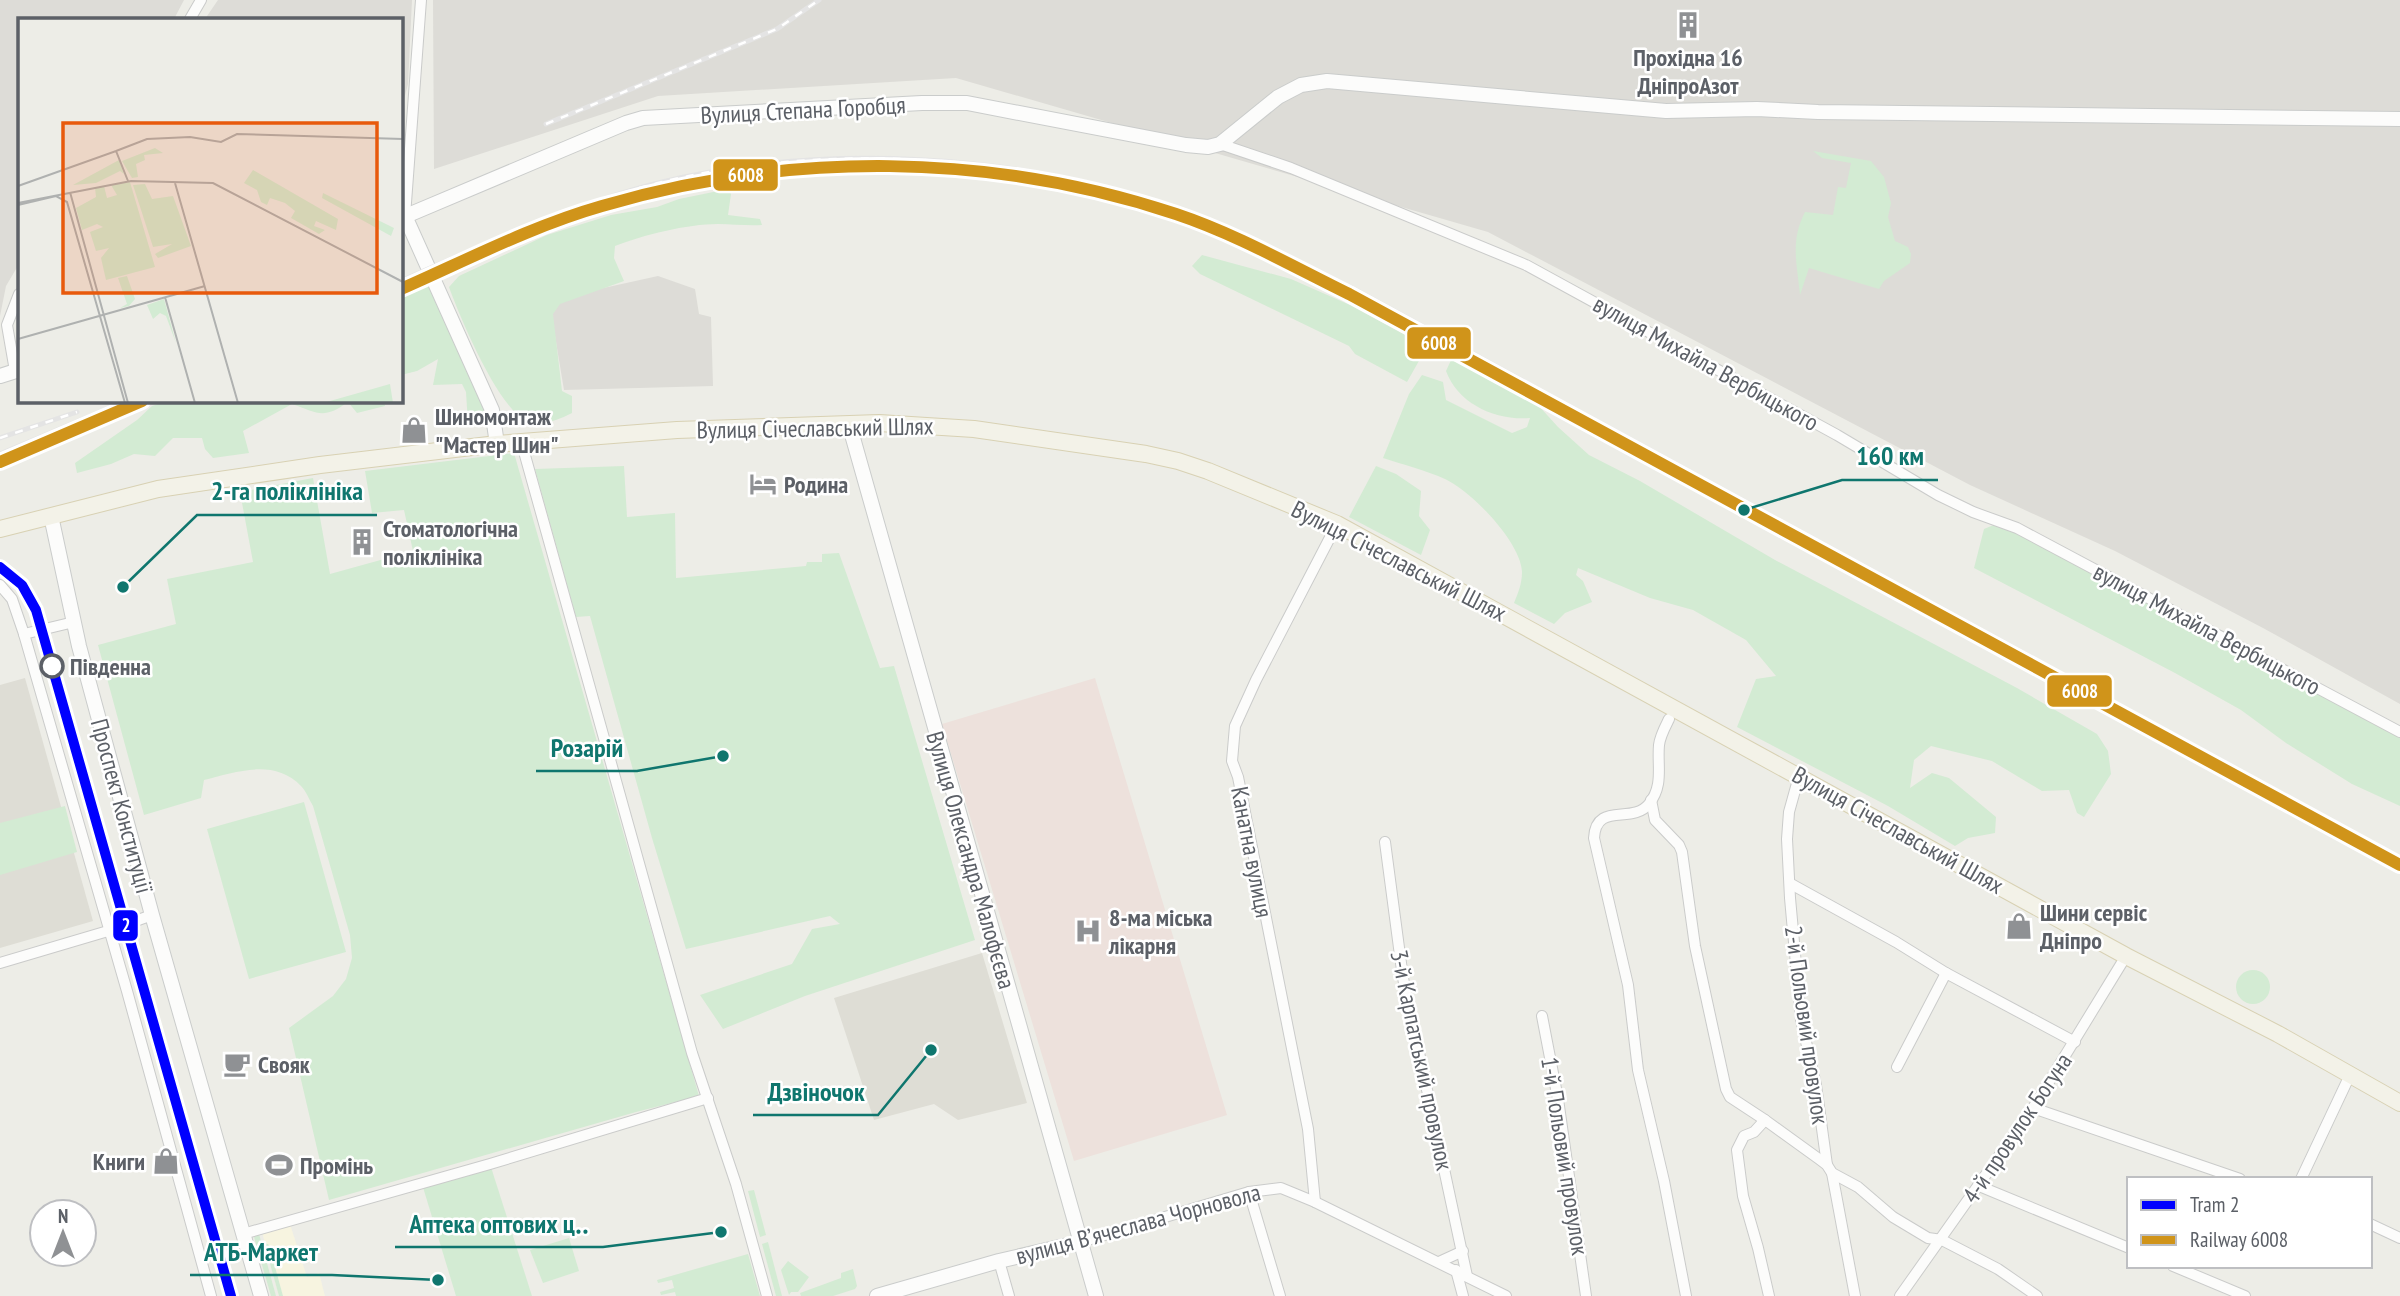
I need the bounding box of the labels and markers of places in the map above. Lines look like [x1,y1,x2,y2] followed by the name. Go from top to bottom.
[1673,10,1703,40] building icon: Прохідна 16 ДніпроАзот
[1633,42,1743,101] place label: Прохідна 16 ДніпроАзот
[435,401,559,460] place label: Шиномонтаж "Мастер Шин"
[399,415,429,445] shop icon: Шиномонтаж "Мастер Шин"
[1842,433,1938,480] callout: 160 км
[197,468,377,515] callout: 2-га поліклініка
[748,469,778,499] hotel icon: Родина
[784,469,848,500] place label: Родина
[383,513,518,572] place label: Стоматологічна поліклініка
[347,527,377,557] building icon: Стоматологічна поліклініка
[70,651,151,682] place label: Південна
[40,654,64,678] marker: Південна
[536,724,637,771] callout: Розарій
[2040,897,2148,956] place label: Шини сервіс Дніпро
[1108,902,1213,961] place label: 8-ма міська лікарня
[2004,911,2034,941] shop icon: Шини сервіс Дніпро
[1073,916,1103,946] hospital icon: 8-ма міська лікарня
[222,1049,252,1079] cafe icon: Свояк
[258,1049,310,1080] place label: Свояк
[753,1068,878,1115] callout: Дзвіночок
[93,1146,145,1177] place label: Книги
[151,1146,181,1176] shop icon: Книги
[264,1150,294,1180] sports icon: Промінь
[300,1150,373,1181] place label: Промінь
[395,1200,603,1247] callout: Аптека оптових ц‥
[190,1228,332,1275] callout: АТБ-Маркет

